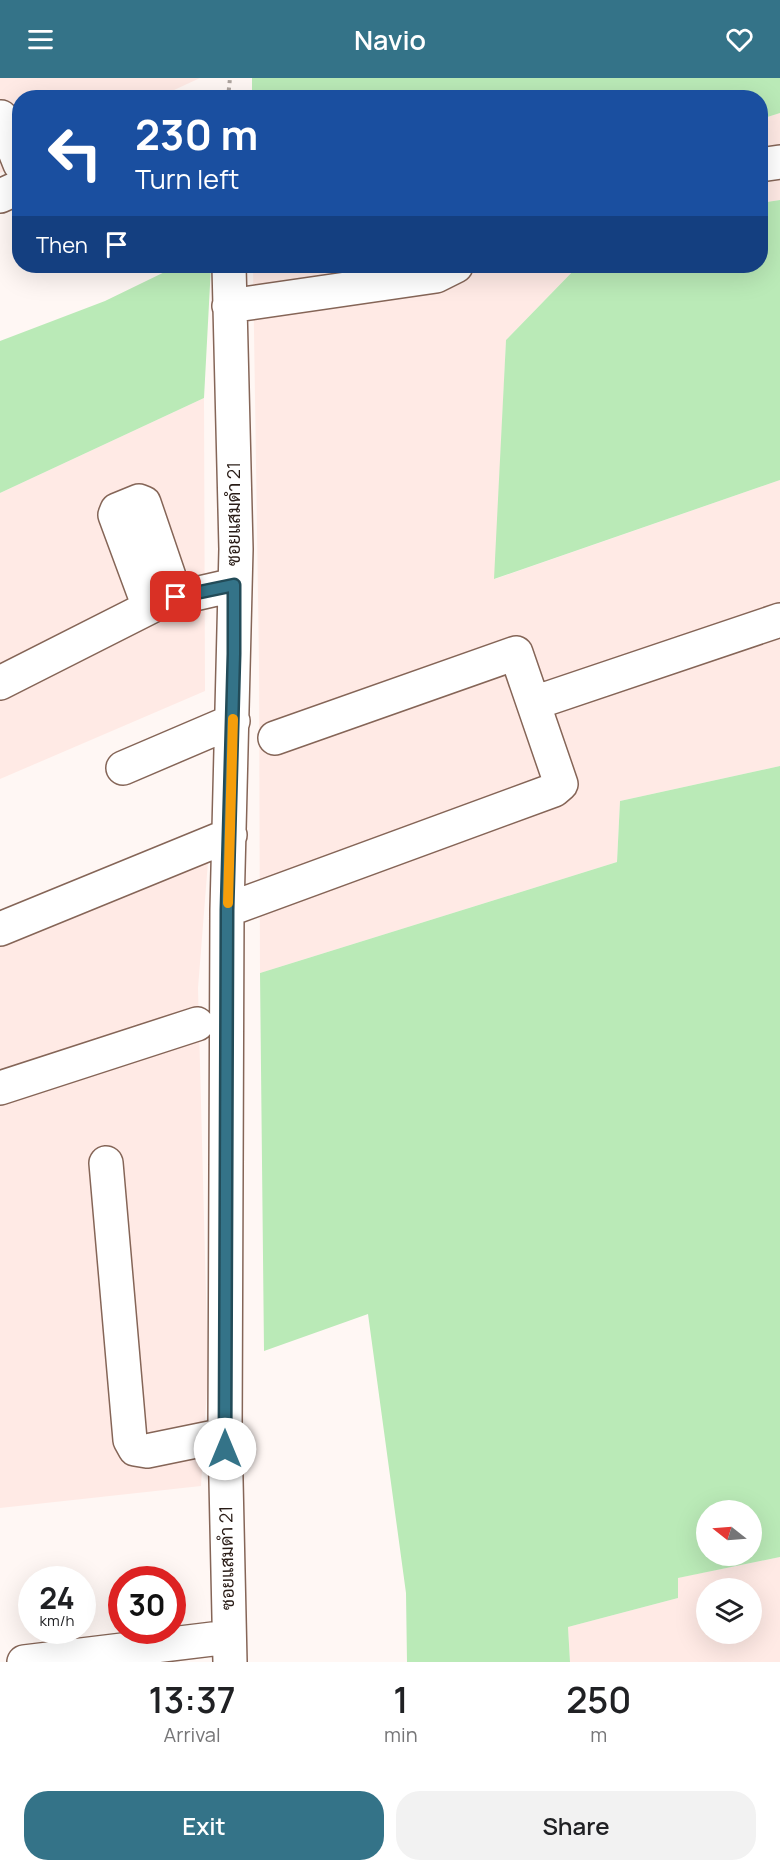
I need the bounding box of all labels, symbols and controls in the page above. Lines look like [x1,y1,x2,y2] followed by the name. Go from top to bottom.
[354,21,426,58] text: Navio
[24,23,57,56] icon: menu
[723,23,756,56] icon: heart
[135,105,258,163] text: 230 m
[36,114,114,192] icon: left
[135,160,239,197] text: Turn left
[100,228,133,261] icon: arrive
[36,230,88,260] text: Then
[221,462,245,566] street label: ซอยแสมดำ 21
[150,571,201,622] pin
[159,580,192,613] icon: arrive
[193,1417,257,1481] position arrow
[696,1500,762,1566] north arrow
[696,1500,762,1644] map controls
[213,1506,239,1610] street label: ซอยแสมดำ 21
[108,1566,186,1644] speed limit sign: 30
[39,1577,75,1618] text: 24
[696,1578,762,1644] button: layers
[40,1610,74,1631] text: km/h
[149,1675,236,1724] text: 13:37
[393,1675,408,1724] text: 1
[566,1675,631,1724] text: 250
[164,1721,221,1748] text: Arrival
[384,1721,418,1748] text: min
[590,1721,607,1748] text: m
[24,1791,384,1860] button: Exit
[396,1791,756,1860] button: Share

